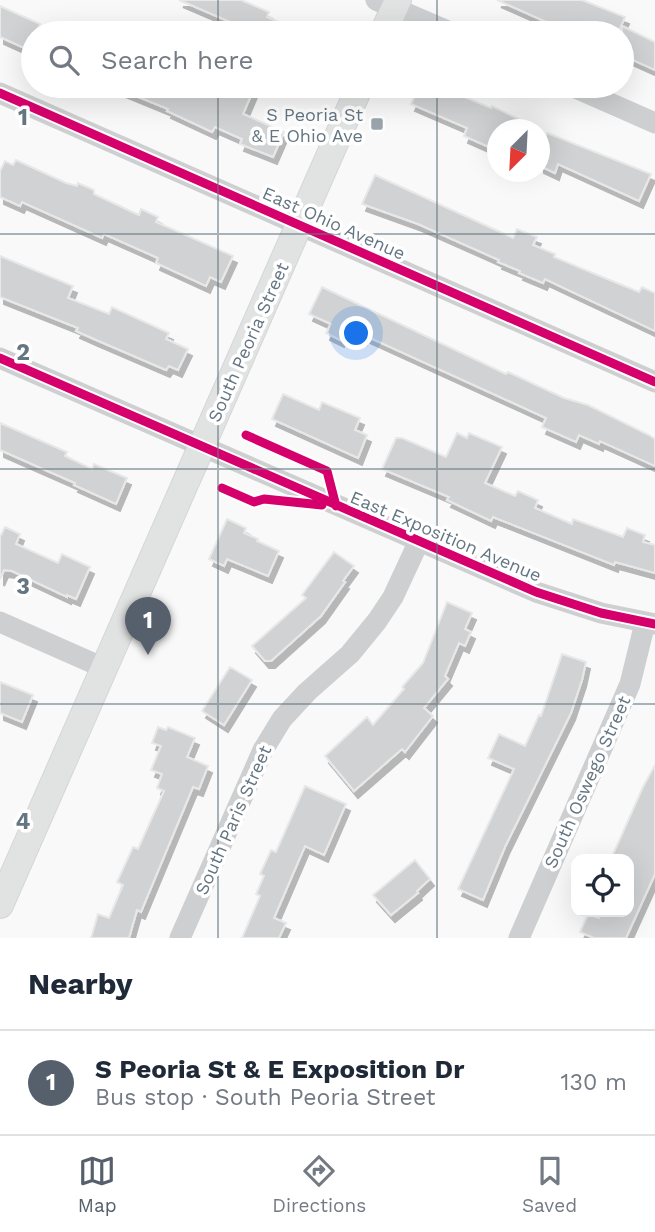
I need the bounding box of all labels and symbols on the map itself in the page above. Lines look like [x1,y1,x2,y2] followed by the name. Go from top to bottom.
[18,104,28,131] text: 1
[251,104,363,146] place label: S Peoria St & E Ohio Ave
[369,116,385,132] marker: S Peoria St & E Ohio Ave
[487,119,550,182] north arrow
[259,182,409,264] street label: East Ohio Avenue
[203,259,293,425] street label: South Peoria Street
[339,316,373,350] your location
[16,339,30,366] text: 2
[347,486,545,586] street label: East Exposition Avenue
[16,573,30,600] text: 3
[125,597,171,655] pin: 1
[539,692,635,871] street label: South Oswego Street
[191,742,276,898] street label: South Paris Street
[16,808,31,835] text: 4

